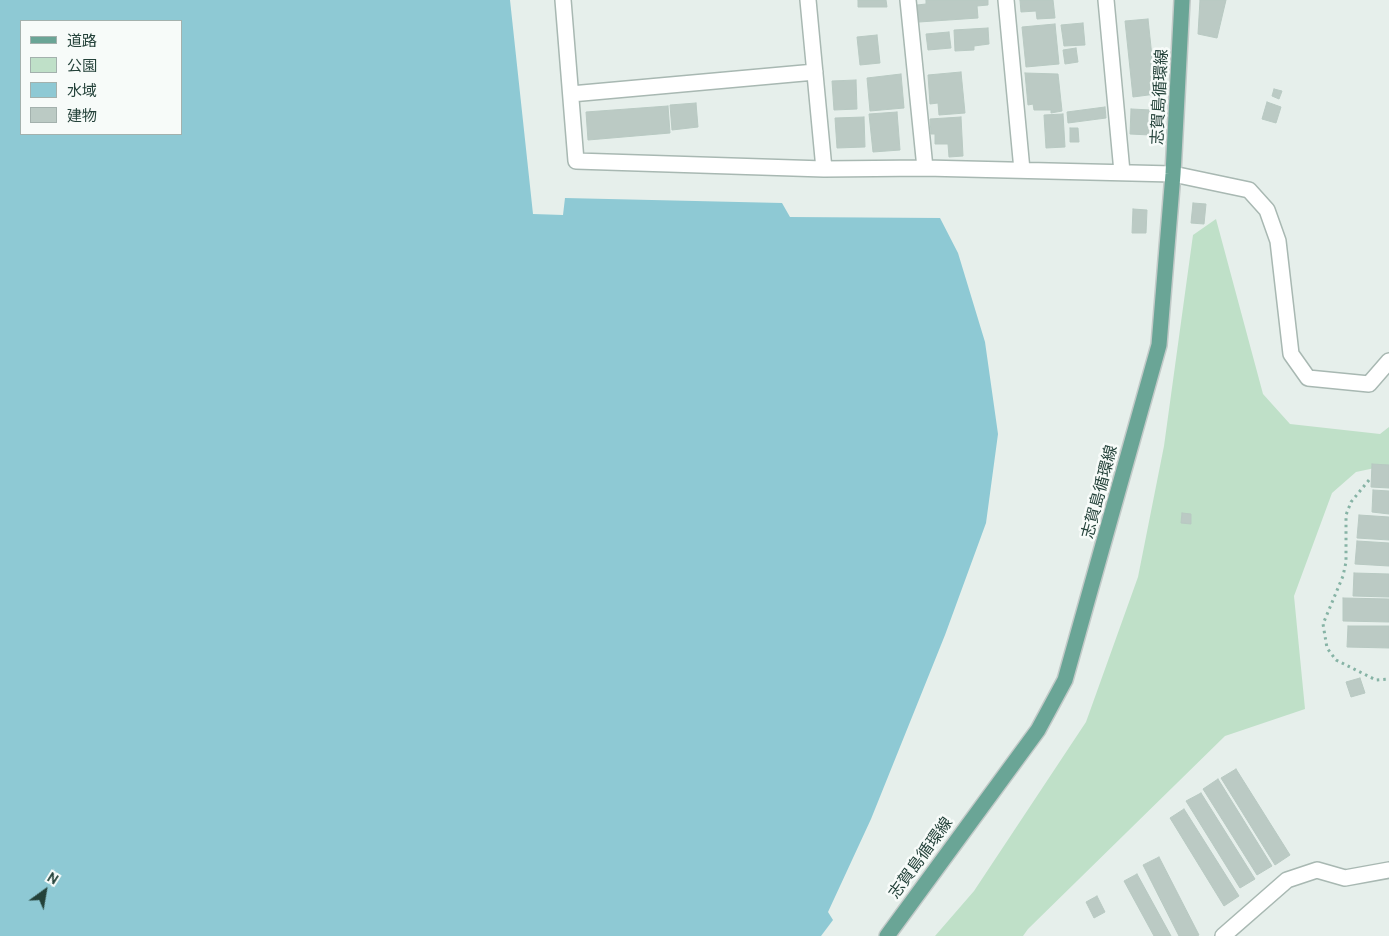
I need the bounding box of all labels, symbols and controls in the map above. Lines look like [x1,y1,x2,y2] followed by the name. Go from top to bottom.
[20,20,182,135] legend
[67,32,97,50] text: 道路
[1148,49,1172,145] street label: 志賀島循環線
[67,57,97,75] text: 公園
[67,82,97,100] text: 水域
[67,107,97,125] text: 建物
[1078,443,1122,541] street label: 志賀島循環線
[885,814,957,902] street label: 志賀島循環線
[20,866,70,916] north arrow
[44,868,62,889] text: N

